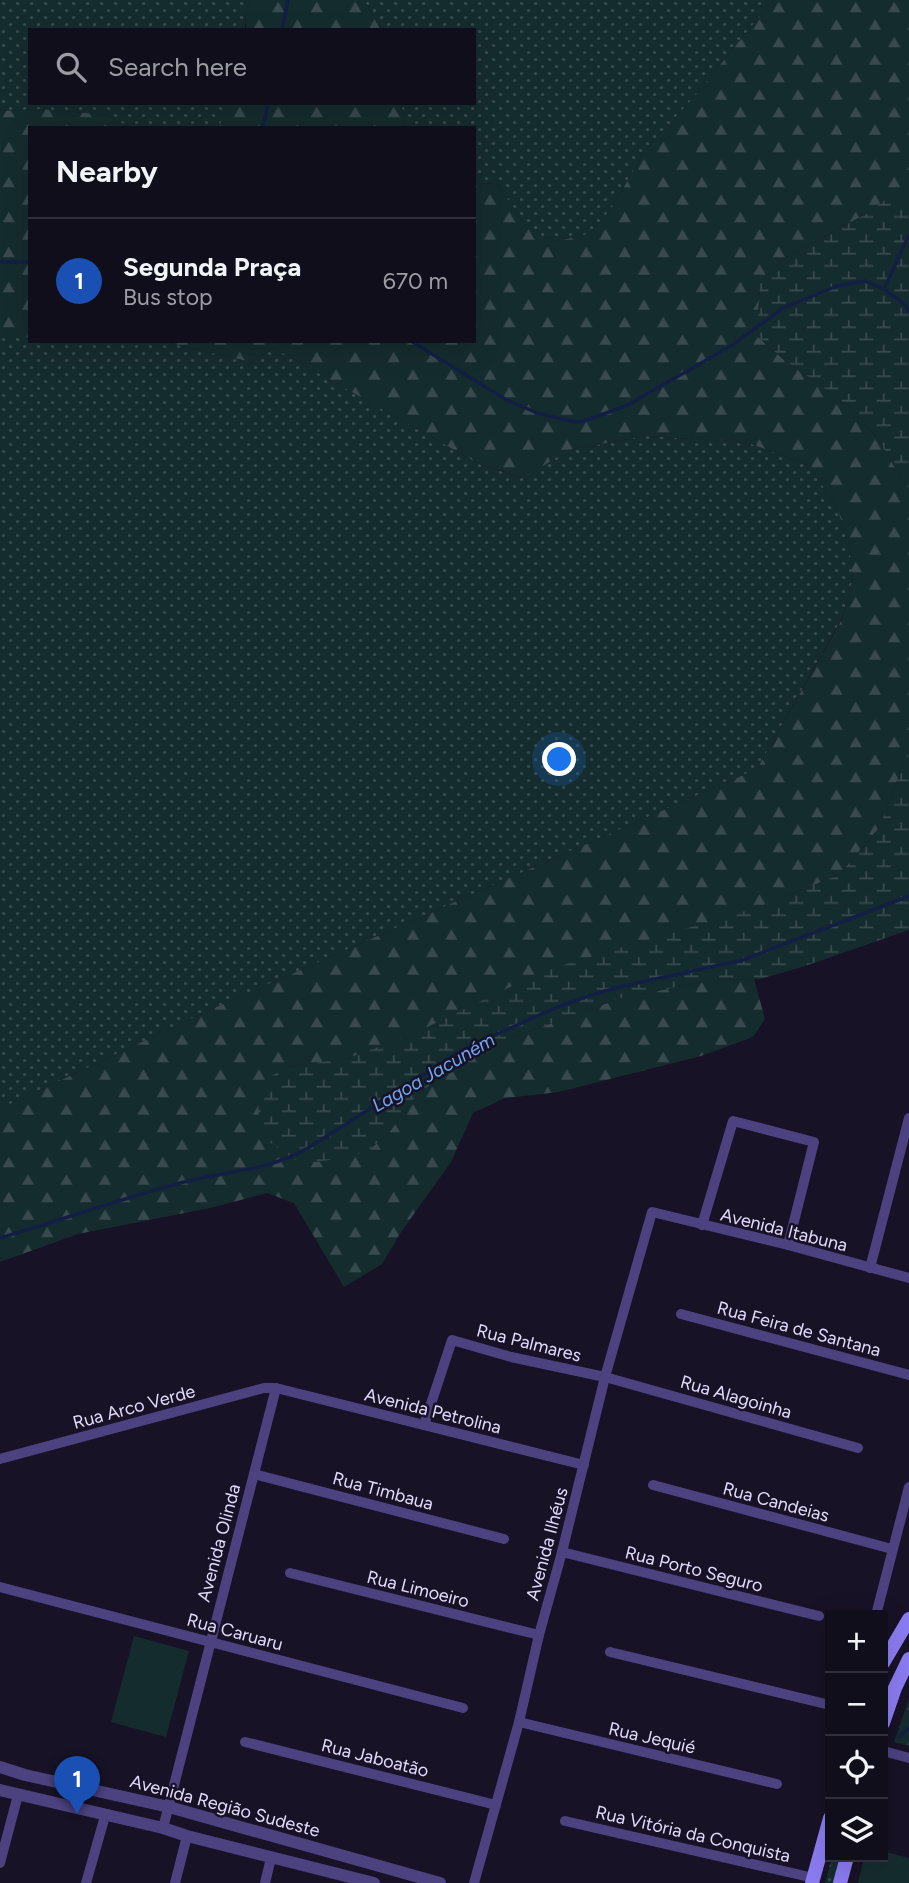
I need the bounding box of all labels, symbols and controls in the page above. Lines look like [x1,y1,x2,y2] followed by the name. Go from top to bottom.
[28,28,476,105] search box
[52,48,90,86] icon: search
[108,51,247,83] text: Search here
[56,153,158,190] text: Nearby
[123,251,301,283] text: Segunda Praça
[74,267,84,295] text: 1
[383,267,448,295] text: 670 m
[123,283,213,311] text: Bus stop
[542,742,576,776] your location
[368,1028,499,1117] water label: Lagoa Jacuném
[718,1204,850,1256] street label: Avenida Itabuna
[715,1297,883,1361] street label: Rua Feira de Santana
[474,1319,584,1367] street label: Rua Palmares
[678,1371,794,1423] street label: Rua Alagoinha
[70,1380,198,1434] street label: Rua Arco Verde
[362,1383,504,1439] street label: Avenida Petrolina
[330,1467,436,1515] street label: Rua Timbaua
[720,1477,832,1527] street label: Rua Candeias
[193,1482,245,1604] street label: Avenida Olinda
[521,1485,573,1603] street label: Avenida Ilhéus
[623,1541,765,1597] street label: Rua Porto Seguro
[365,1566,471,1612] street label: Rua Limoeiro
[185,1609,285,1655] street label: Rua Caruaru
[825,1610,888,1862] map controls
[825,1610,888,1673] button: +
[825,1673,888,1736] button: −
[606,1717,698,1759] street label: Rua Jequié
[319,1734,431,1782] street label: Rua Jaboatão
[825,1736,888,1799] button: locate
[54,1756,100,1814] pin: 1
[128,1770,323,1842] street label: Avenida Região Sudeste
[825,1799,888,1862] button: layers
[593,1801,793,1867] street label: Rua Vitória da Conquista

